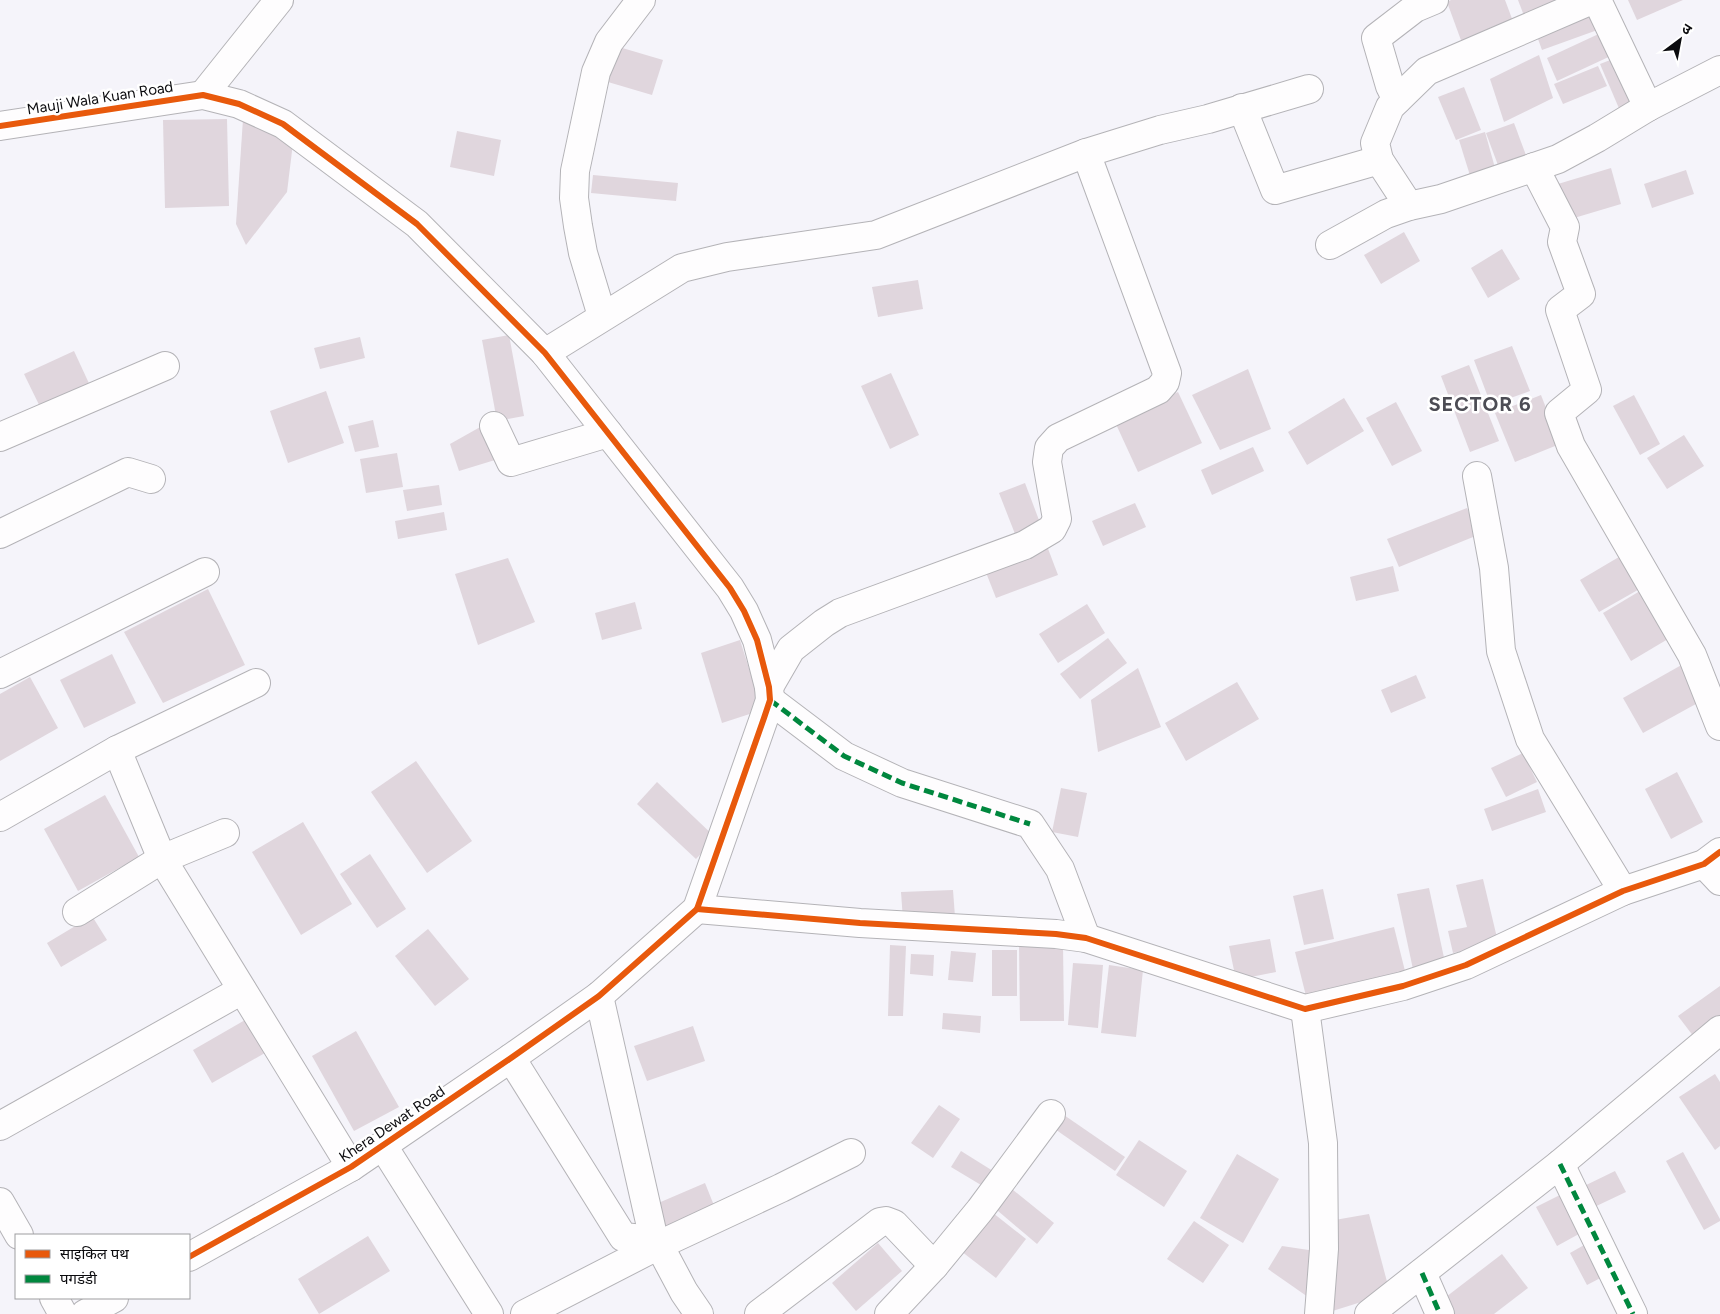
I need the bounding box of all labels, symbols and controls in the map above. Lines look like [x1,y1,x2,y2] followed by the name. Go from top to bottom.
[1655,15,1705,65] north arrow
[1679,20,1695,39] text: उ
[26,78,174,118] street label: Mauji Wala Kuan Road
[1428,392,1532,416] district label: SECTOR 6
[336,1082,448,1166] street label: Khera Dewat Road
[15,1234,190,1299] legend
[60,1245,129,1263] text: साइकिल पथ
[60,1270,98,1288] text: पगडंडी

